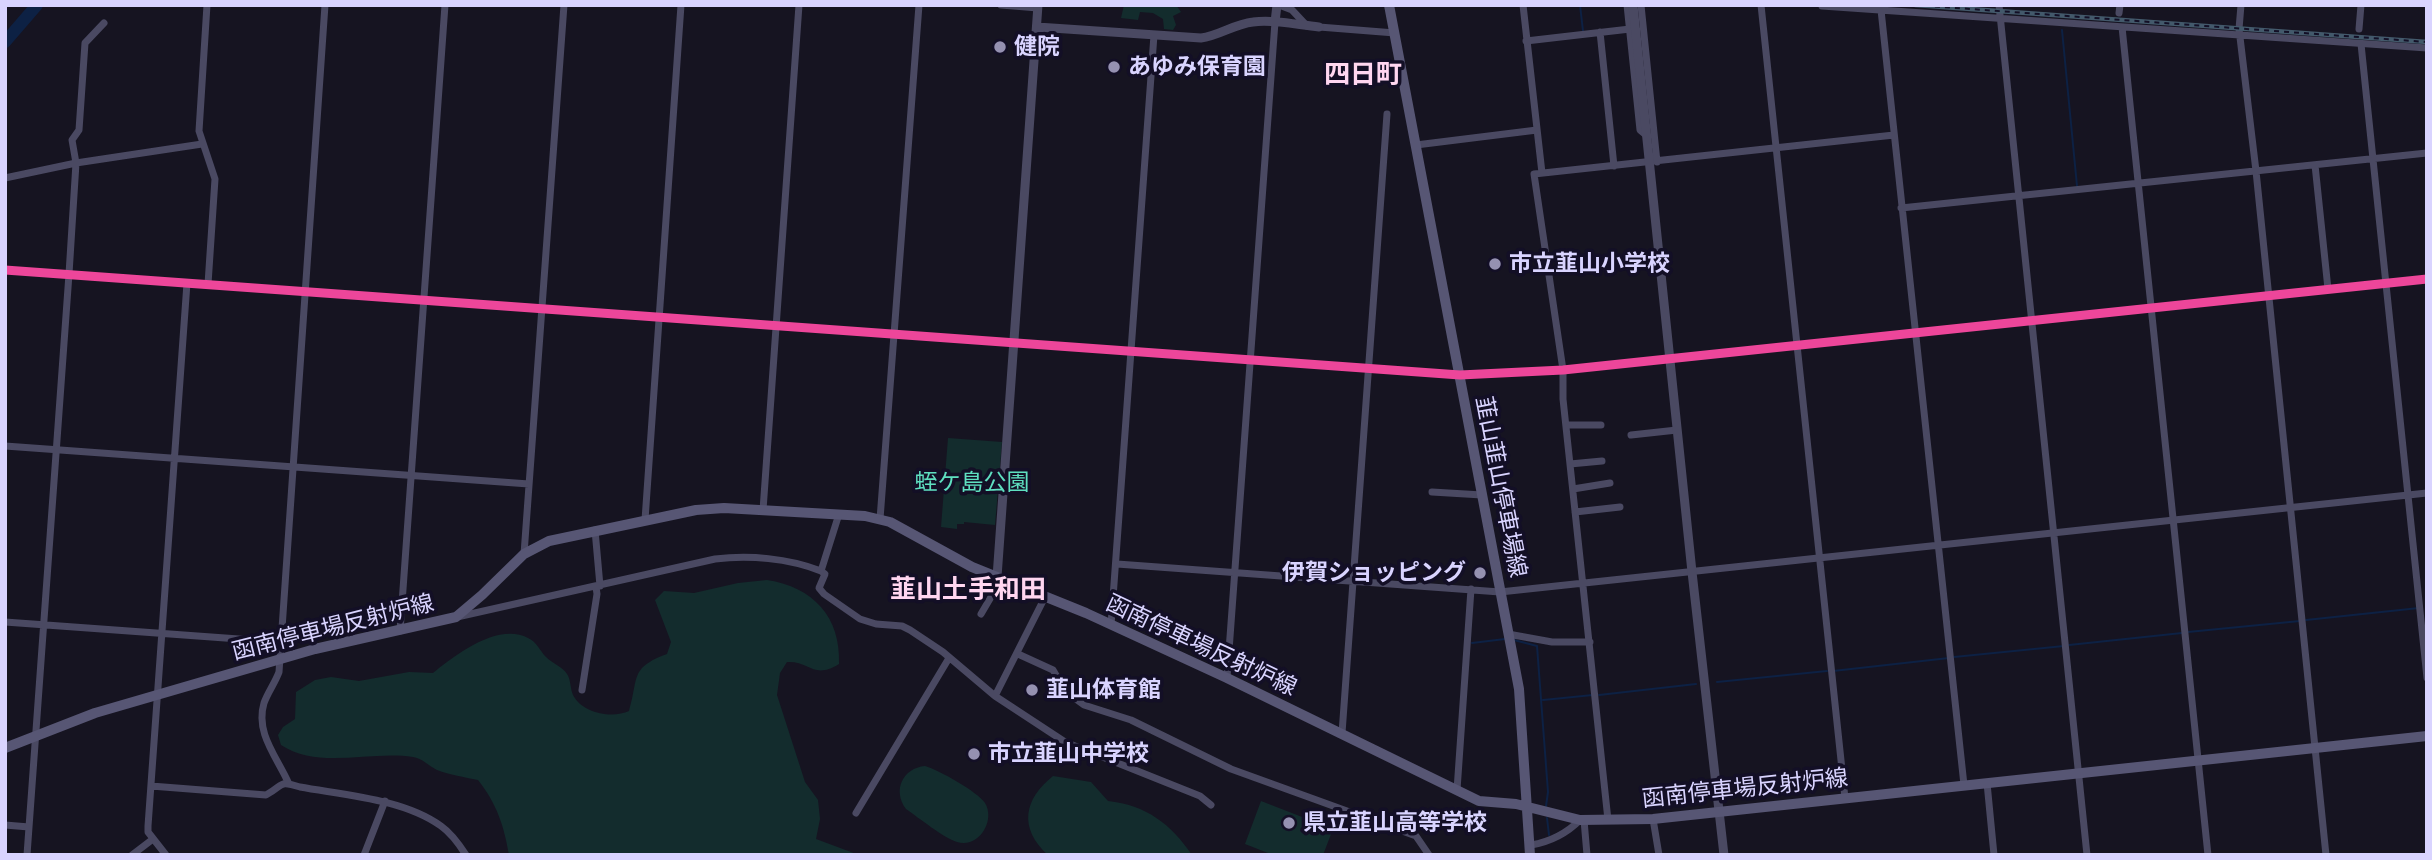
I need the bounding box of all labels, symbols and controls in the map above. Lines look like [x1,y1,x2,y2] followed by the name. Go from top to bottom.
[1014,33,1060,61] place label: 健院
[992,39,1008,55] marker: 健院
[1128,53,1266,81] place label: あゆみ保育園
[1106,59,1122,75] marker: あゆみ保育園
[1324,59,1402,91] district label: 四日町
[1509,250,1670,278] place label: 市立韮山小学校
[1487,256,1503,272] marker: 市立韮山小学校
[1469,394,1531,580] street label: 韮山韮山停車場線
[915,469,1029,497] park label: 蛭ケ島公園
[1282,559,1466,587] place label: 伊賀ショッピング
[1472,565,1488,581] marker: 伊賀ショッピング
[890,574,1046,606] district label: 韮山土手和田
[229,590,437,666] street label: 函南停車場反射炉線
[1101,590,1301,702] street label: 函南停車場反射炉線
[1046,676,1161,704] place label: 韮山体育館
[1024,682,1040,698] marker: 韮山体育館
[988,740,1149,768] place label: 市立韮山中学校
[966,746,982,762] marker: 市立韮山中学校
[1641,764,1849,814] street label: 函南停車場反射炉線
[1303,809,1487,837] place label: 県立韮山高等学校
[1281,815,1297,831] marker: 県立韮山高等学校

